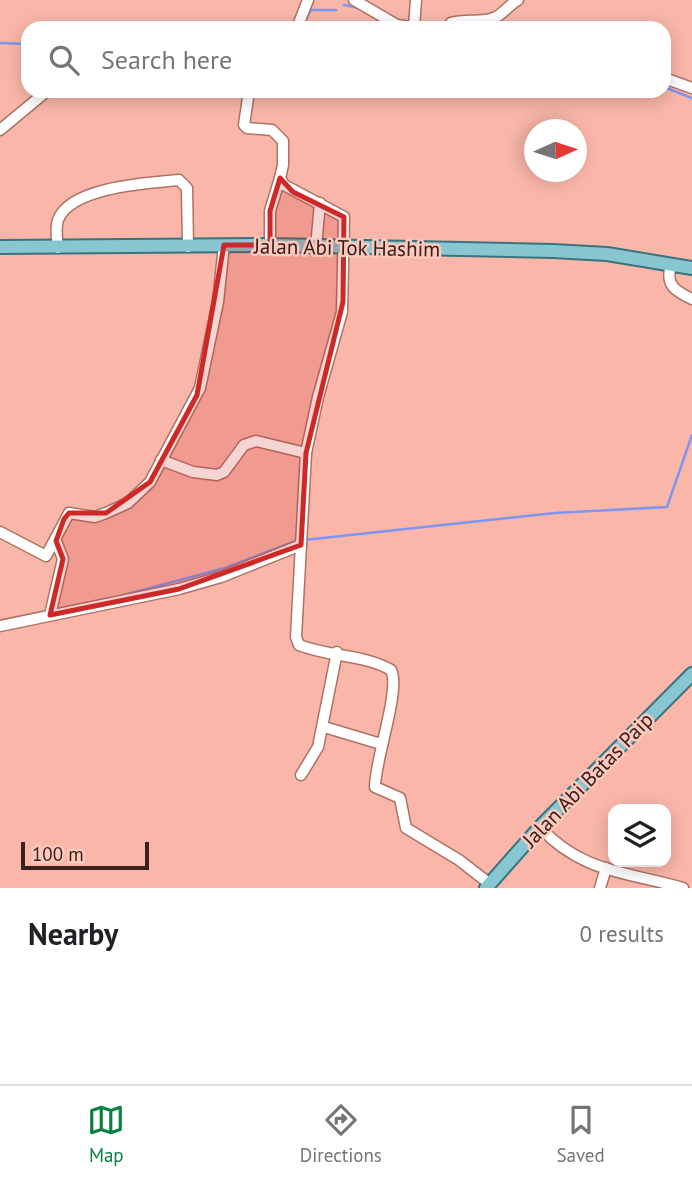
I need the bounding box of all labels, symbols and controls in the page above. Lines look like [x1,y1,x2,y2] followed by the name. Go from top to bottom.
[21,21,671,98] search box
[45,41,83,79] icon: search
[101,43,232,76] text: Search here
[524,119,587,182] north arrow
[253,232,440,263] street label: Jalan Abi Tok Hashim
[516,706,659,854] street label: Jalan Abi Batas Paip
[608,804,671,867] map controls
[608,804,671,867] button: layers
[21,839,149,871] scale bar
[32,842,84,866] text: 100 m
[28,914,118,953] text: Nearby
[580,919,664,948] text: 0 results
[87,1101,125,1167] tab: Map
[300,1101,382,1167] tab: Directions
[556,1101,605,1167] tab: Saved

